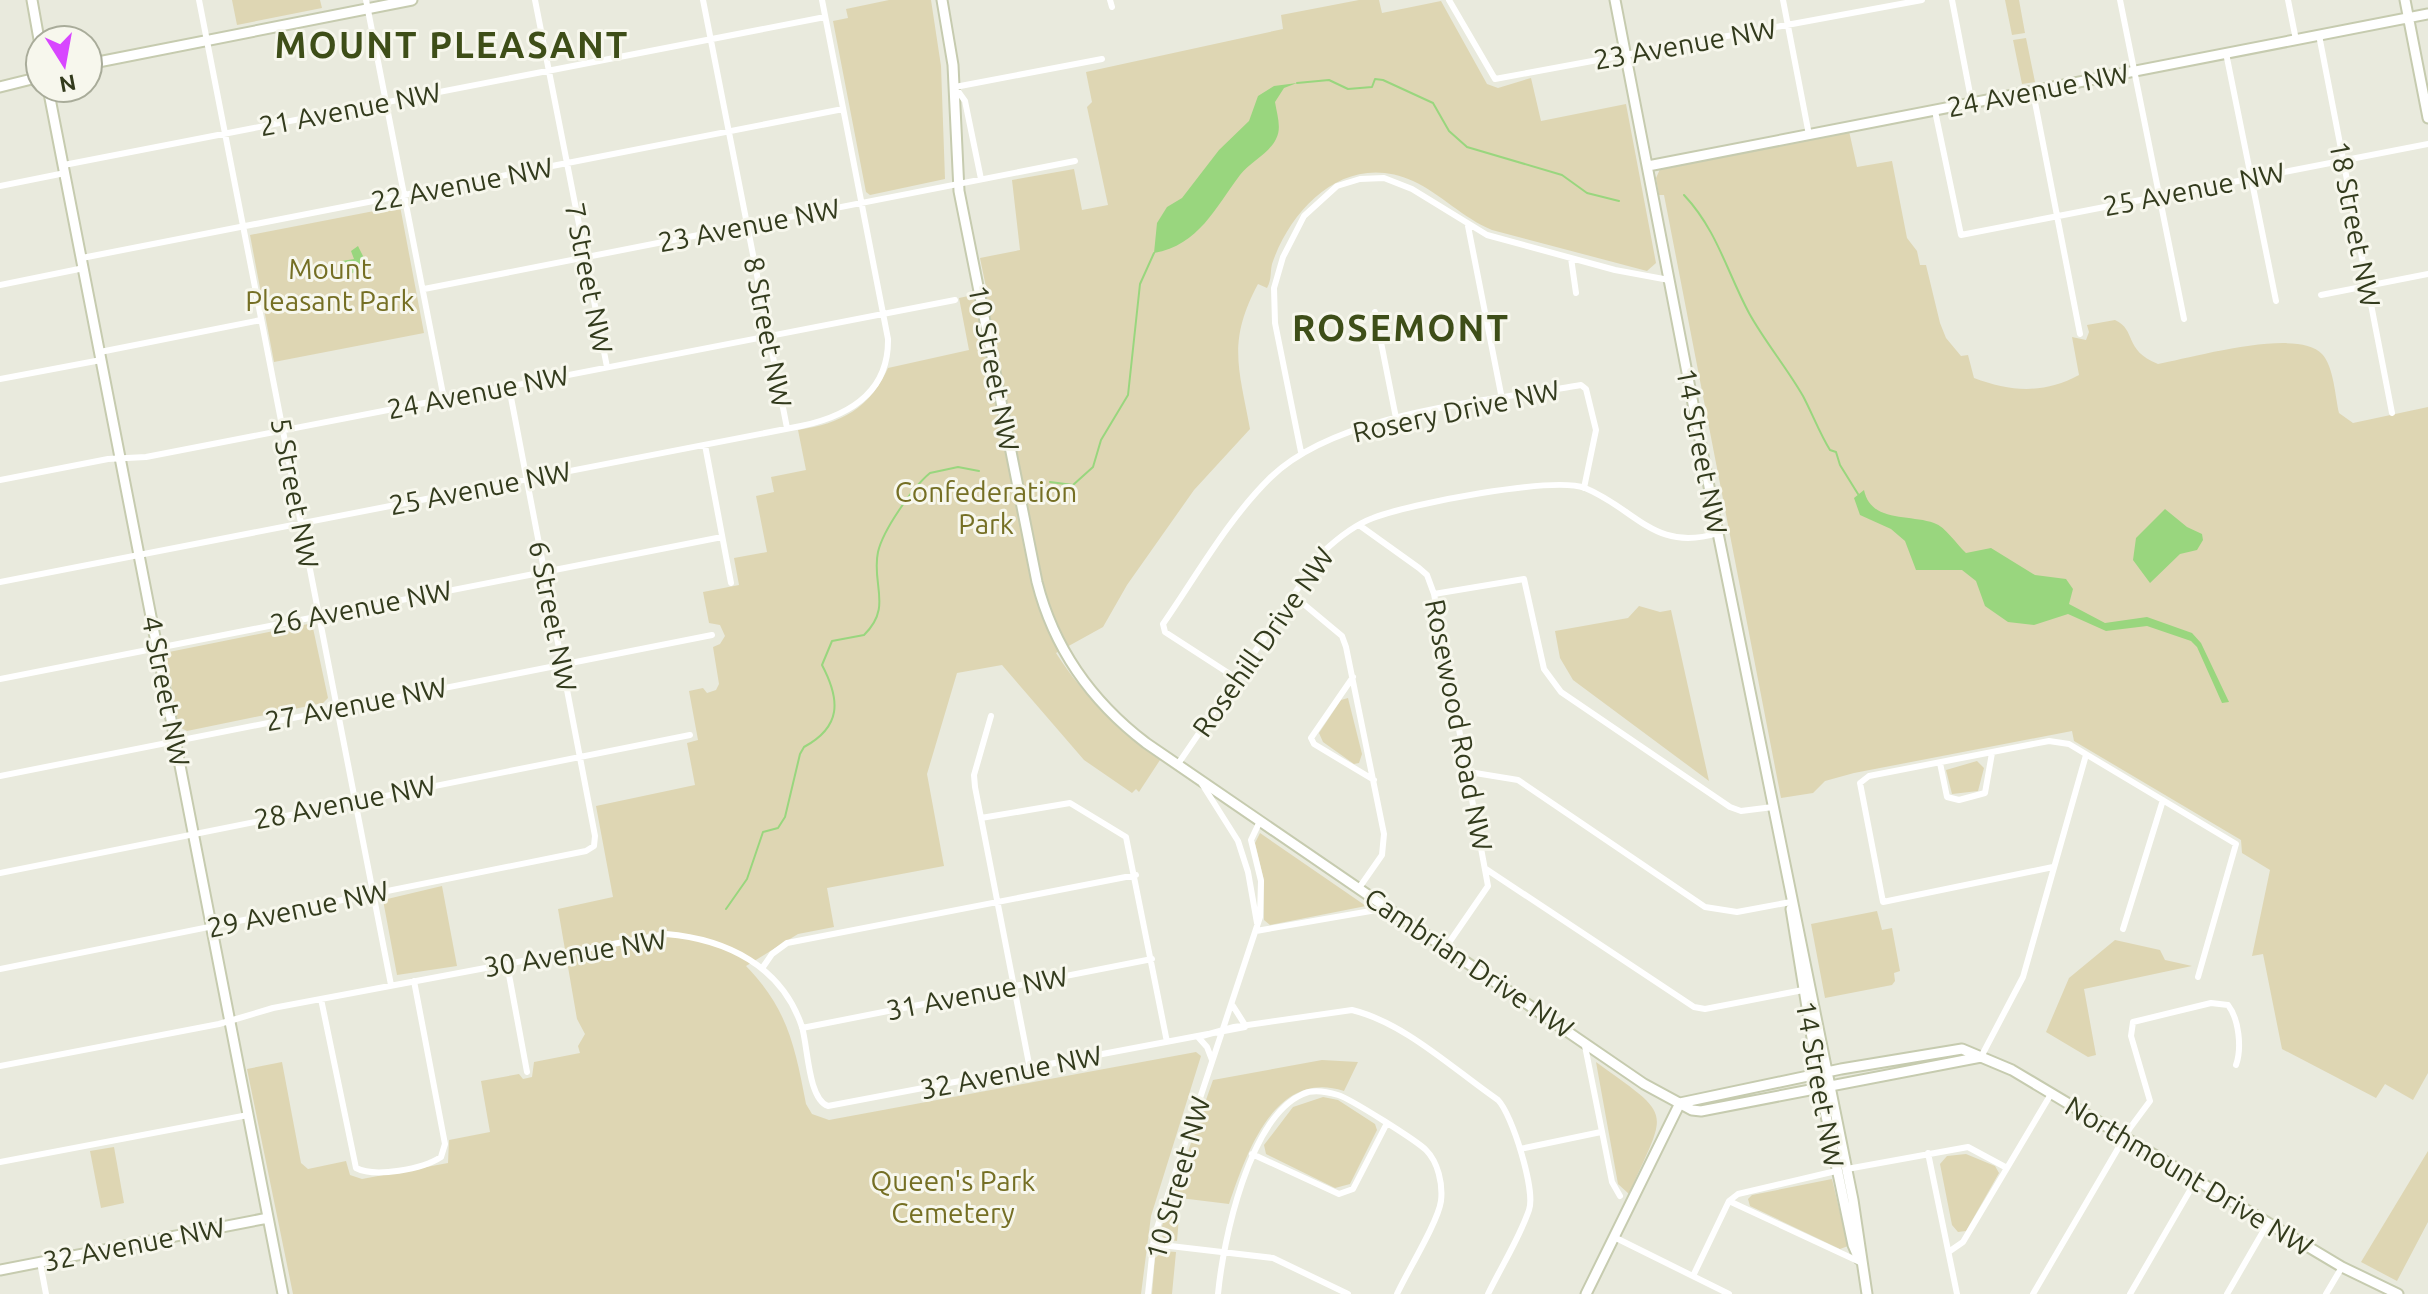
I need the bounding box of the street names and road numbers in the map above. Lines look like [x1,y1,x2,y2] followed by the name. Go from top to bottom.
[1591,12,1779,75] street label: 23 Avenue NW
[1944,57,2131,122] street label: 24 Avenue NW
[256,76,443,141] street label: 21 Avenue NW
[2324,138,2387,310] street label: 18 Street NW
[368,151,555,216] street label: 22 Avenue NW
[2100,156,2287,221] street label: 25 Avenue NW
[655,192,842,257] street label: 23 Avenue NW
[560,200,619,356] street label: 7 Street NW
[739,254,798,410] street label: 8 Street NW
[963,282,1026,454] street label: 10 Street NW
[384,359,571,424] street label: 24 Avenue NW
[1671,365,1734,537] street label: 14 Street NW
[1349,373,1562,448] street label: Rosery Drive NW
[266,415,325,571] street label: 5 Street NW
[386,455,573,520] street label: 25 Avenue NW
[524,538,583,694] street label: 6 Street NW
[1186,541,1339,742] street label: Rosehill Drive NW
[267,574,454,639] street label: 26 Avenue NW
[1420,597,1499,853] street label: Rosewood Road NW
[137,613,196,769] street label: 4 Street NW
[262,671,449,736] street label: 27 Avenue NW
[251,769,438,834] street label: 28 Avenue NW
[204,874,391,943] street label: 29 Avenue NW
[1359,881,1579,1044] street label: Cambrian Drive NW
[481,923,669,982] street label: 30 Avenue NW
[883,960,1070,1025] street label: 31 Avenue NW
[1791,998,1850,1170] street label: 14 Street NW
[917,1039,1104,1104] street label: 32 Avenue NW
[2060,1090,2318,1262] street label: Northmount Drive NW
[1139,1093,1216,1263] street label: 10 Street NW
[40,1211,227,1276] street label: 32 Avenue NW

